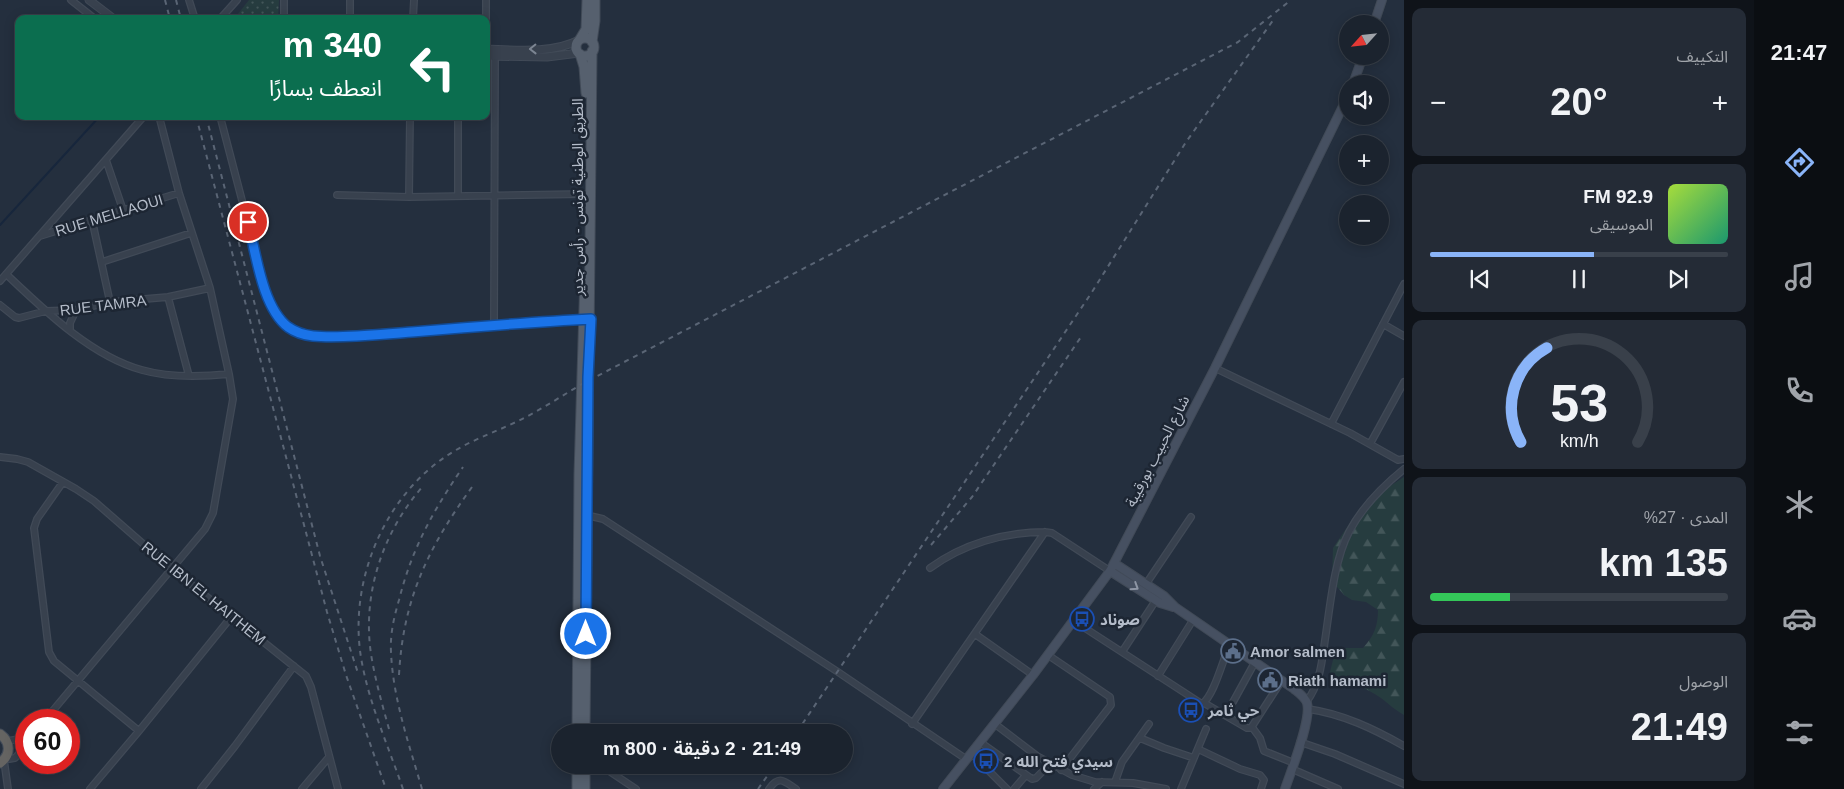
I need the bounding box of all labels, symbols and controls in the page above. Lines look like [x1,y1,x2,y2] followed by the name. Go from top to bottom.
[1339,15,1389,65] north arrow
[1339,15,1389,245] map controls
[283,25,382,64] text: 340 m
[400,35,465,100] icon: left
[1771,40,1827,65] text: 21:47
[529,44,536,54] one-way arrow
[1676,48,1728,65] text: التكييف
[1339,75,1389,125] button: sound
[269,76,382,101] text: انعطف يسارًا
[1550,81,1608,123] text: 20°
[1430,87,1446,118] text: −
[1712,87,1728,118] text: +
[569,98,588,297] street label: الطريق الوطنية تونس - رأس جدير
[1339,135,1389,185] button: +
[1782,145,1817,180] icon: directions
[1583,186,1653,207] text: 92.9 FM
[53,191,165,239] street label: RUE MELLAOUI
[1339,195,1389,245] button: −
[227,201,269,243] pin
[234,208,262,236] icon: arrive
[1590,216,1653,233] text: الموسيقى
[1782,259,1817,294] icon: music
[1466,265,1494,293] icon: previous
[1565,265,1593,293] icon: pause
[1664,265,1692,293] icon: next
[59,291,147,319] street label: RUE TAMRA
[1782,373,1817,408] icon: phone
[1550,374,1608,432] text: 53
[1122,392,1196,511] street label: شارع الحبيب بورقيبة
[1560,431,1598,451] text: km/h
[1782,487,1817,522] icon: climate
[1644,509,1728,526] text: المدى · 27%
[139,538,269,648] street label: RUE IBN EL HAITHEM
[1599,542,1728,584] text: 135 km
[1130,580,1139,590] one-way arrow
[1782,601,1817,636] icon: car
[1069,606,1095,632] bus stop icon: صوناد
[559,607,611,659] position arrow
[1100,611,1140,629] place label: صوناد
[1220,638,1246,664] public building icon: Amor salmen
[1250,643,1345,660] place label: Amor salmen
[1257,667,1283,693] public building icon: Riath hamami
[1288,672,1386,689] place label: Riath hamami
[1679,673,1728,690] text: الوصول
[1178,697,1204,723] bus stop icon: حي ثامر
[1207,702,1260,722] place label: حي ثامر
[1631,706,1728,748] text: 21:49
[15,709,80,774] speed limit sign: 60
[1782,715,1817,750] icon: filters
[603,738,801,759] text: 21:49 · 2 دقيقة · 800 m
[973,748,999,774] bus stop icon: 2 سيدي فتح الله
[1004,753,1113,773] place label: 2 سيدي فتح الله

